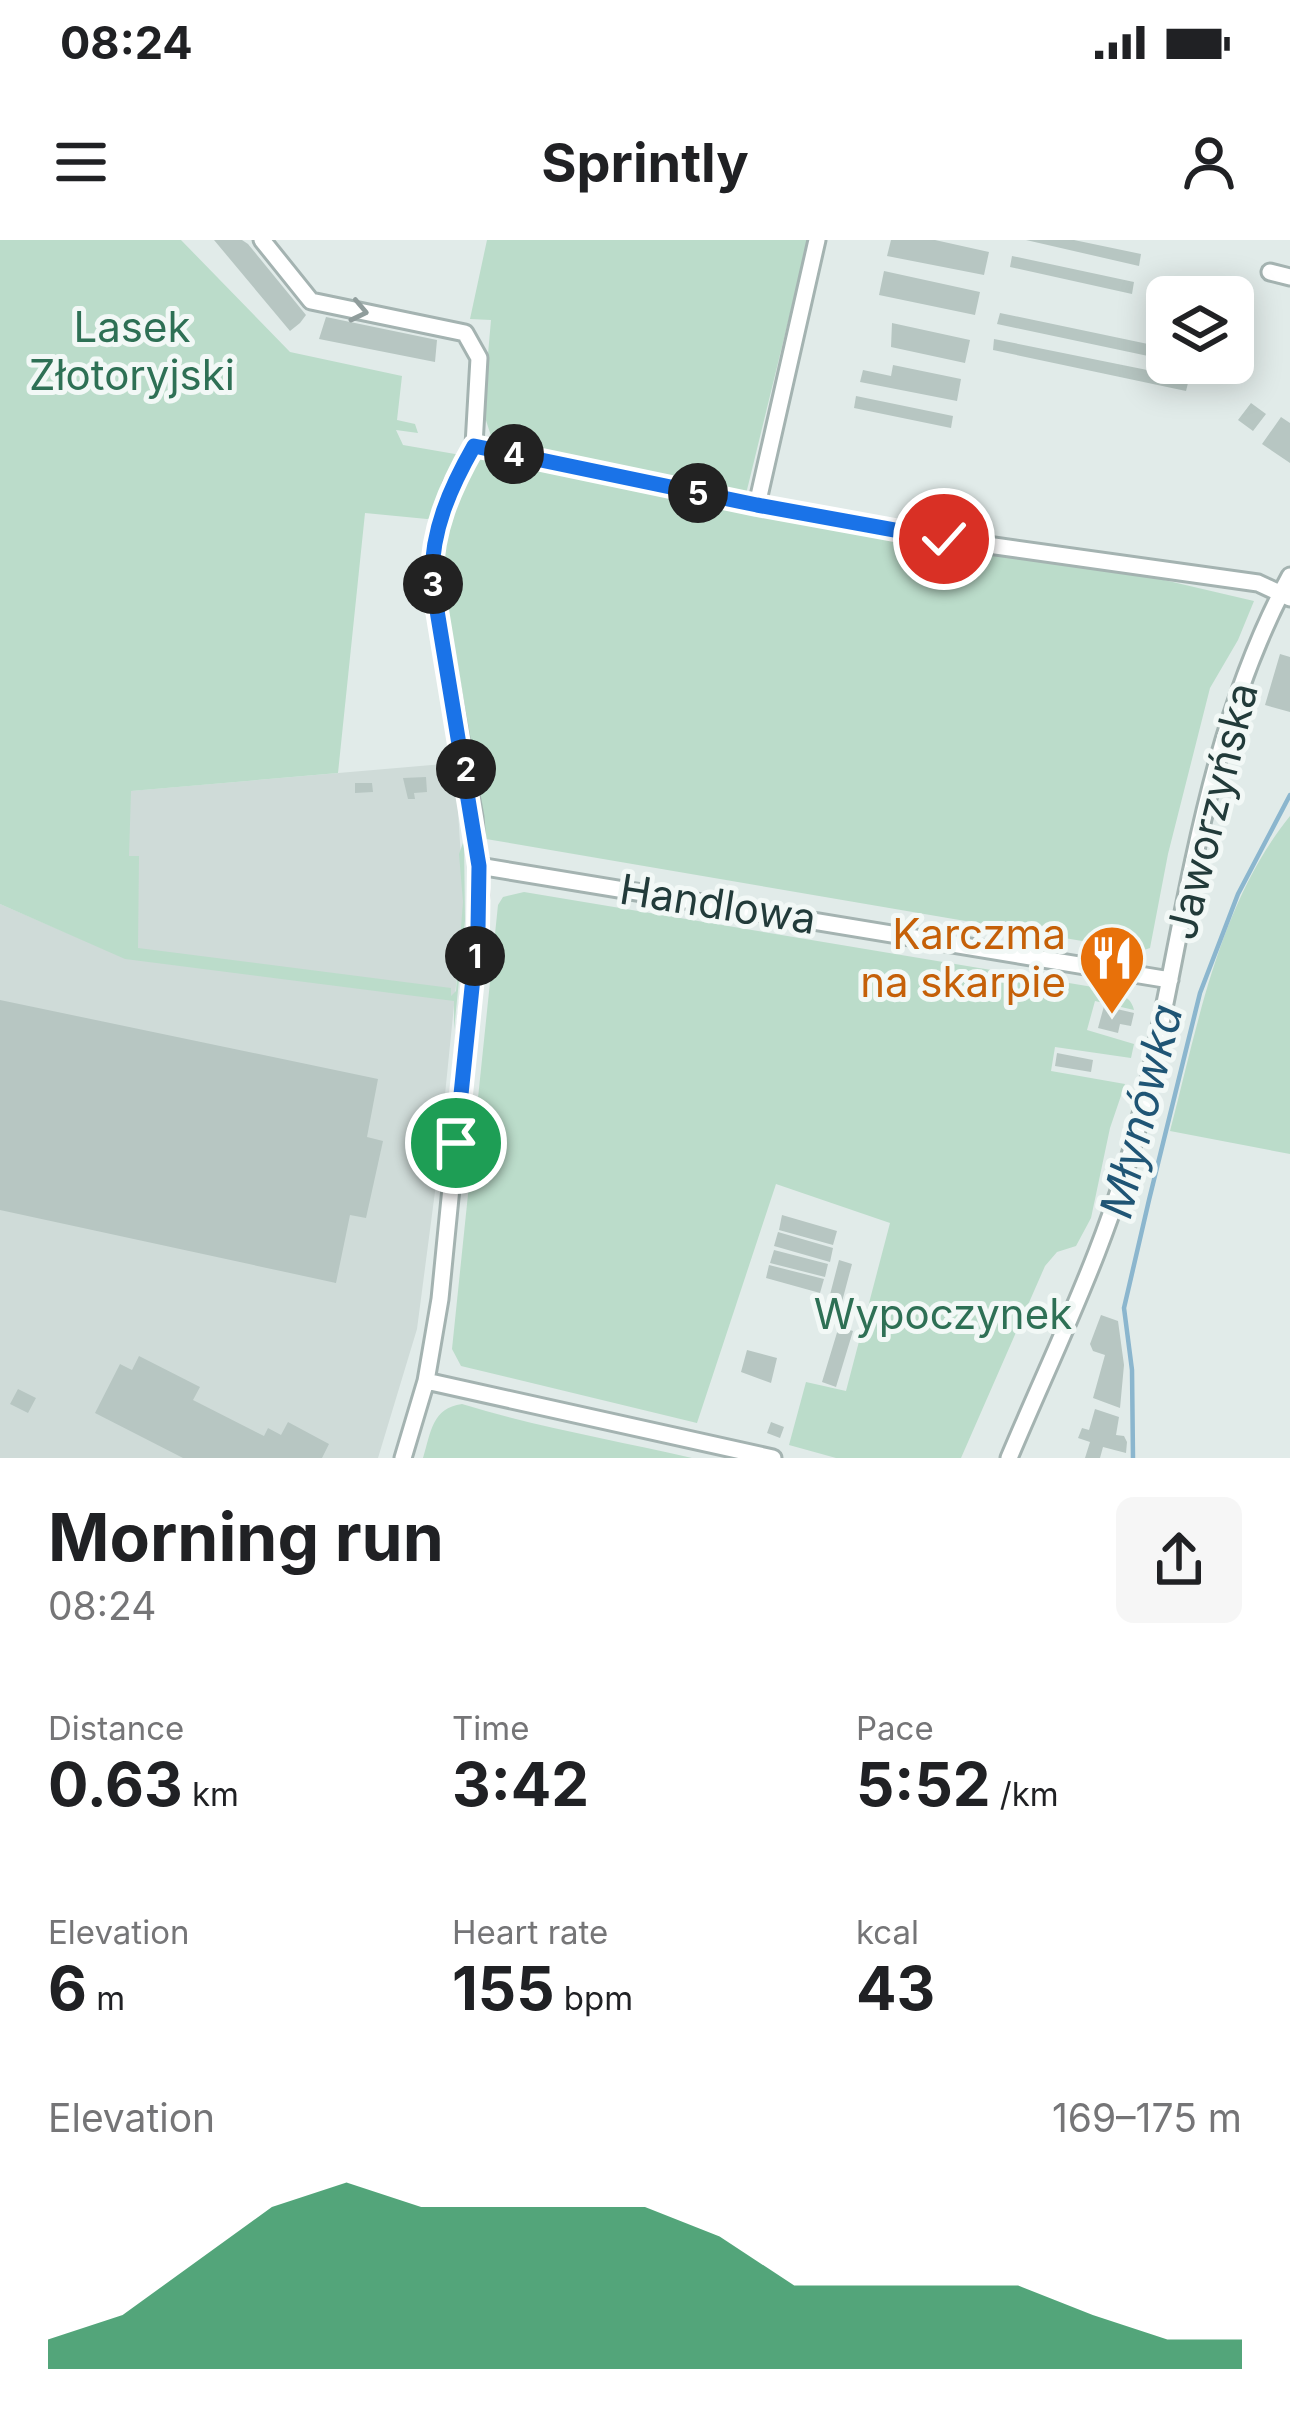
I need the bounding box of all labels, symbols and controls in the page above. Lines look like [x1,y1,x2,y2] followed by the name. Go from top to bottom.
[60,15,193,70] text: 08:24
[48,129,114,195] icon: menu
[1176,129,1242,195] icon: person
[541,130,749,195] text: Sprintly
[1146,276,1254,384] map controls
[1146,276,1254,384] button: layers
[348,297,368,322] one-way arrow
[29,301,235,400] park label: Lasek Złotoryjski
[484,424,544,484] pin: 4
[503,434,525,474] text: 4
[668,463,728,523] pin: 5
[687,473,709,513] text: 5
[893,488,995,590] pin
[911,506,977,572] icon: check
[403,554,463,614] pin: 3
[422,564,444,604] text: 3
[1155,677,1268,944] street label: Jaworzyńska
[436,739,496,799] pin: 2
[456,749,476,789] text: 2
[616,863,820,944] street label: Handlowa
[860,908,1066,1007] place label: Karczma na skarpie
[1077,923,1147,1017] restaurant icon: Karczma na skarpie
[445,926,505,986] pin: 1
[468,936,482,976] text: 1
[1087,998,1194,1223] water label: Młynówka
[405,1092,507,1194] pin
[423,1110,489,1176] icon: arrive
[814,1288,1072,1339] park label: Wypoczynek
[48,1497,444,1577] text: Morning run
[1116,1497,1242,1623] button: share
[48,1582,156,1629] text: 08:24
[48,1708,184,1748] text: Distance
[452,1708,529,1748] text: Time
[856,1708,934,1748] text: Pace
[48,1748,183,1820] text: 0.63
[452,1748,589,1820] text: 3:42
[856,1748,991,1820] text: 5:52
[183,1774,239,1814] text: km
[991,1774,1059,1814] text: /km
[48,1912,189,1952] text: Elevation
[452,1912,608,1952] text: Heart rate
[856,1912,919,1952] text: kcal
[48,1952,87,2024] text: 6
[452,1952,555,2024] text: 155
[856,1952,935,2024] text: 43
[87,1978,125,2018] text: m
[555,1978,633,2018] text: bpm
[48,2094,215,2141] text: Elevation
[1052,2094,1242,2141] text: 169–175 m

